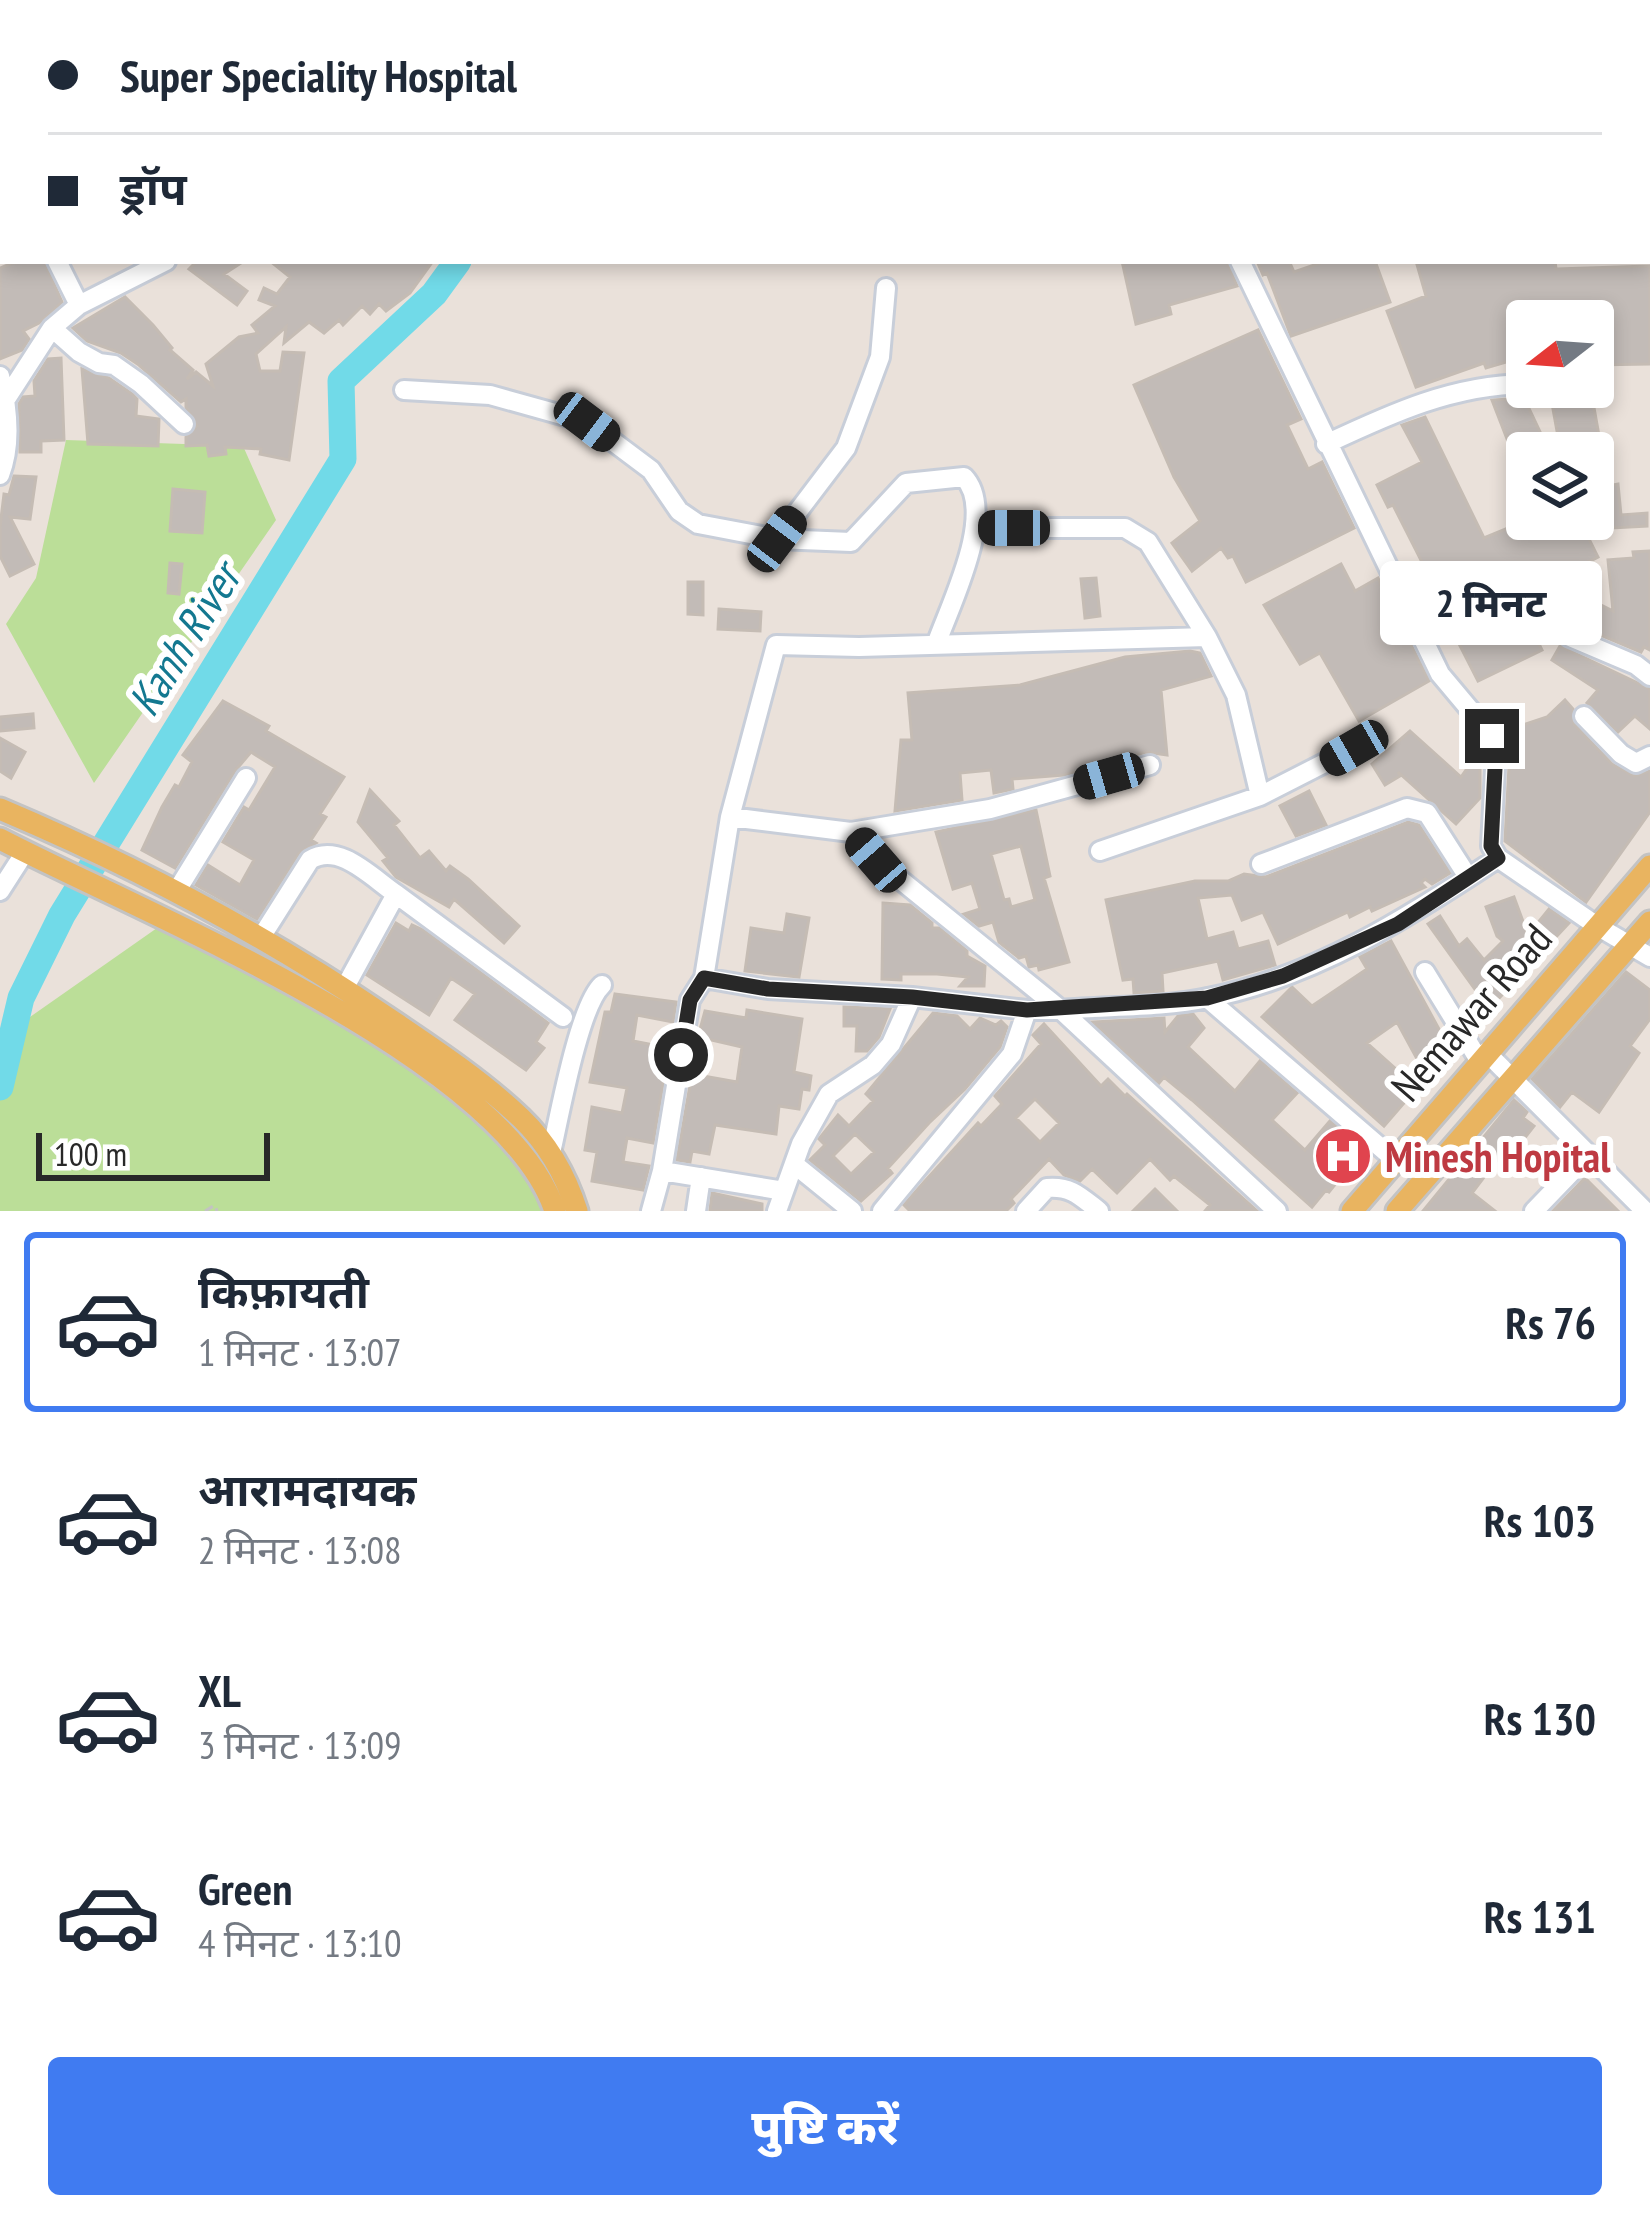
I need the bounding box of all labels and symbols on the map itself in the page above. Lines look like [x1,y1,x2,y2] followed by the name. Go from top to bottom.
[1506,300,1614,408] north arrow
[547,386,627,458] car
[741,499,813,579] car
[978,510,1050,546] car
[114,548,255,726] water label: Kanh River
[1381,562,1603,646] callout: 2 मिनट
[1465,709,1519,763] route end
[1314,714,1394,782] car
[1069,749,1149,803] car
[839,821,913,899] car
[1379,912,1563,1112] street label: Nemawar Road
[654,1028,708,1082] route start
[1312,1125,1374,1187] hospital icon: Minesh Hopital
[36,1127,270,1180] scale bar
[1385,1129,1611,1184] place label: Minesh Hopital

